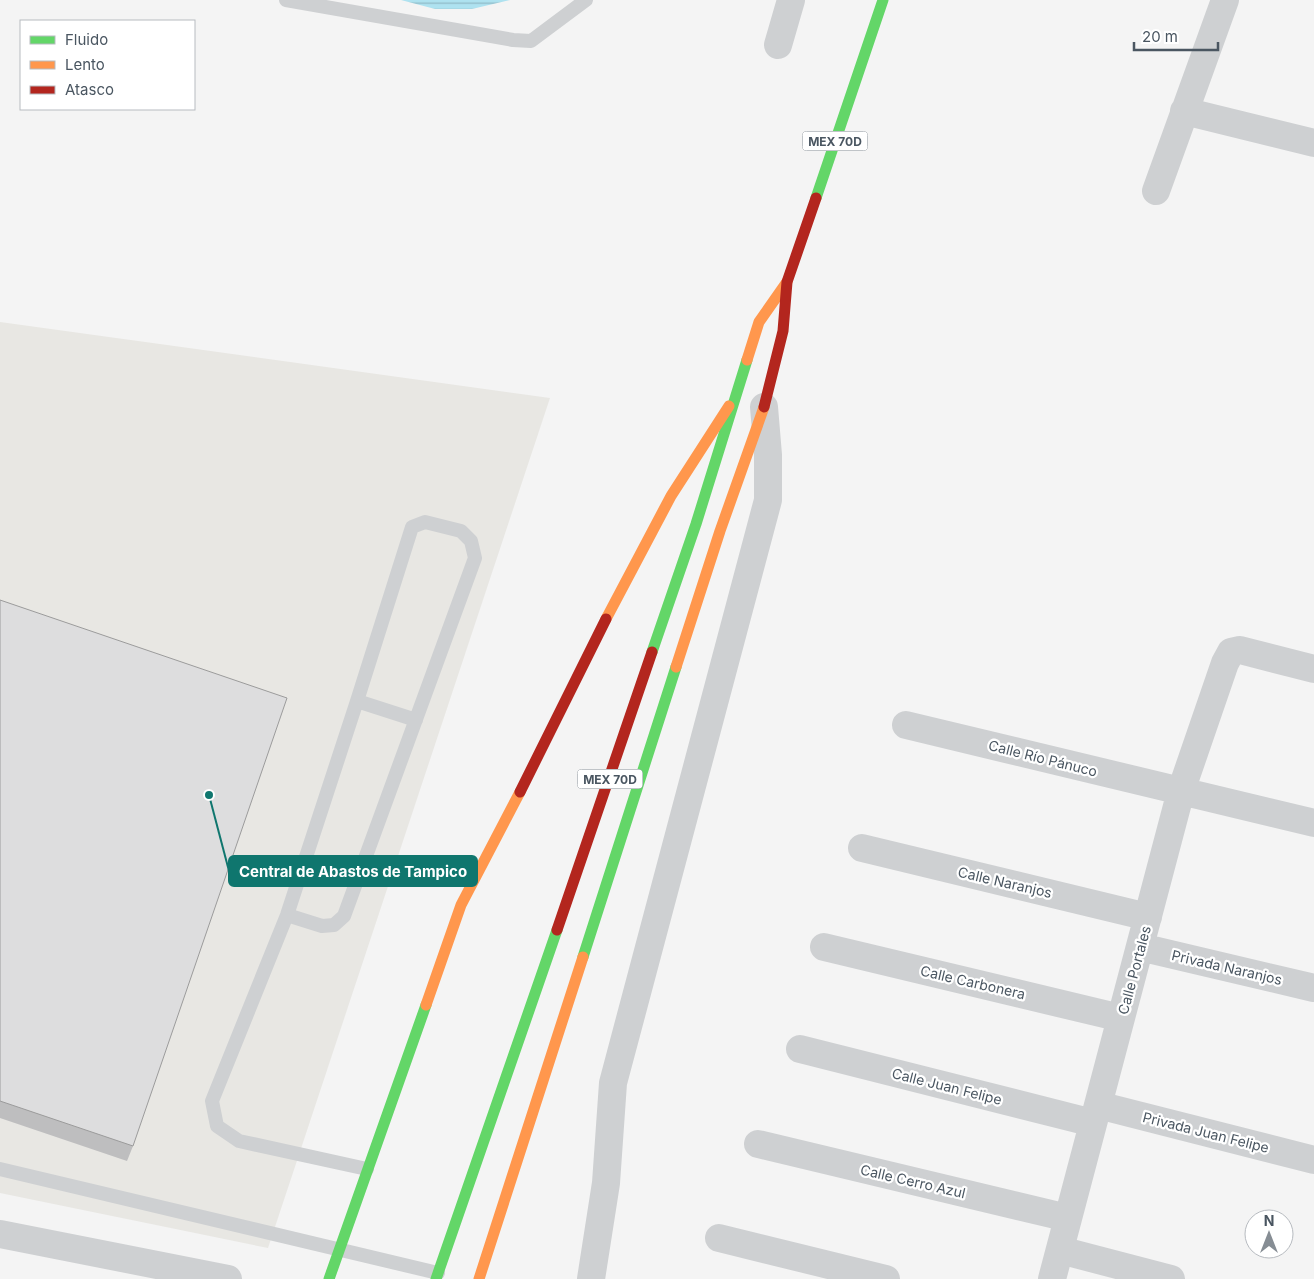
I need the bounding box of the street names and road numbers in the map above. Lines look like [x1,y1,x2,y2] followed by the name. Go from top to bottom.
[802,132,868,150] road number: MEX 70D
[987,736,1099,780] street label: Calle Río Pánuco
[578,770,642,789] road number: MEX 70D
[956,863,1054,901] street label: Calle Naranjos
[1114,924,1154,1016] street label: Calle Portales
[1170,946,1284,988] street label: Privada Naranjos
[919,962,1027,1002] street label: Calle Carbonera
[890,1064,1004,1108] street label: Calle Juan Felipe
[1141,1108,1271,1156] street label: Privada Juan Felipe
[859,1161,967,1201] street label: Calle Cerro Azul

